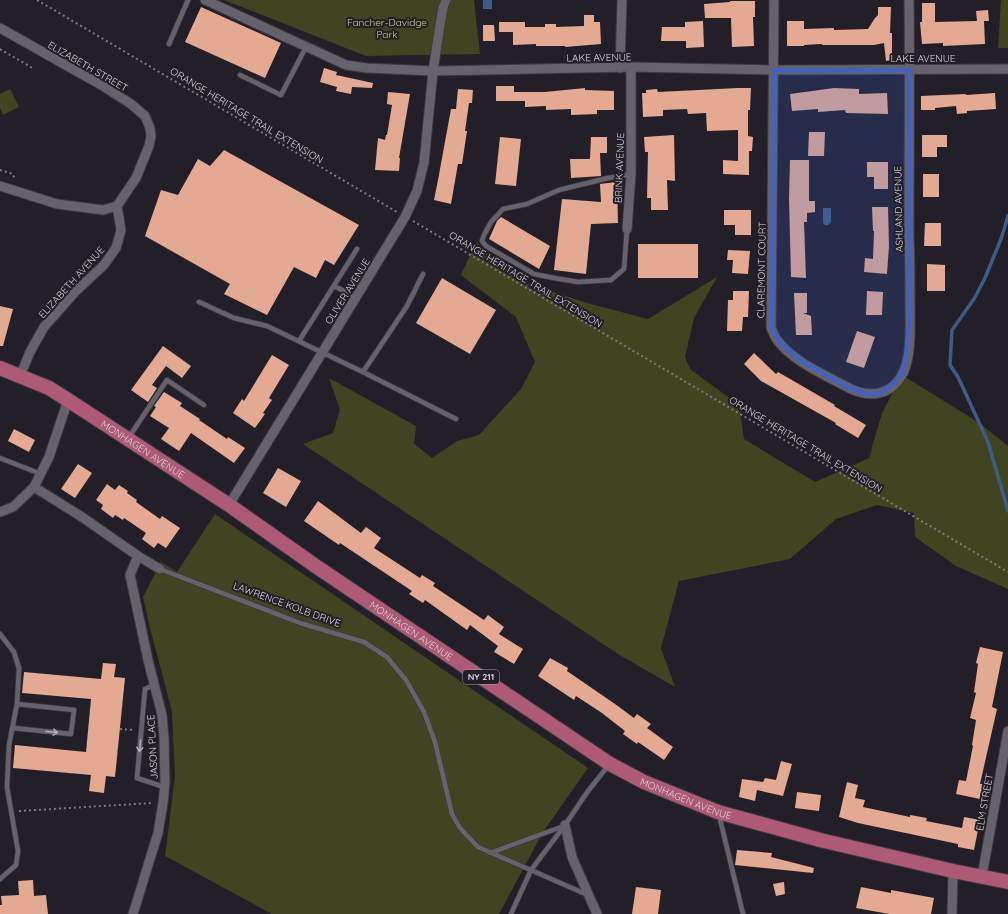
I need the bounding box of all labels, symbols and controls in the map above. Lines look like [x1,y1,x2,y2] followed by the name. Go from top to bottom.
[347,16,427,41] park label: Fancher-Davidge Park
[45,38,130,95] street label: ELIZABETH STREET
[566,50,632,65] street label: LAKE AVENUE
[891,52,956,65] street label: LAKE AVENUE
[168,64,326,166] street label: ORANGE HERITAGE TRAIL EXTENSION
[612,132,627,203] street label: BRINK AVENUE
[891,165,906,252] street label: ASHLAND AVENUE
[754,222,769,318] street label: CLAREMONT COURT
[447,228,605,330] street label: ORANGE HERITAGE TRAIL EXTENSION
[36,243,107,321] street label: ELIZABETH AVENUE
[322,256,373,327] street label: OLIVER AVENUE
[727,393,885,495] street label: ORANGE HERITAGE TRAIL EXTENSION
[98,417,187,482] street label: MONHAGEN AVENUE
[231,579,343,630] street label: LAWRENCE KOLB DRIVE
[367,598,455,664] street label: MONHAGEN AVENUE
[463,670,499,684] road number: NY 211
[144,714,161,780] street label: JASON PLACE
[45,728,58,736] one-way arrow
[137,739,144,752] one-way arrow
[973,773,996,832] street label: ELM STREET
[638,775,734,823] street label: MONHAGEN AVENUE

